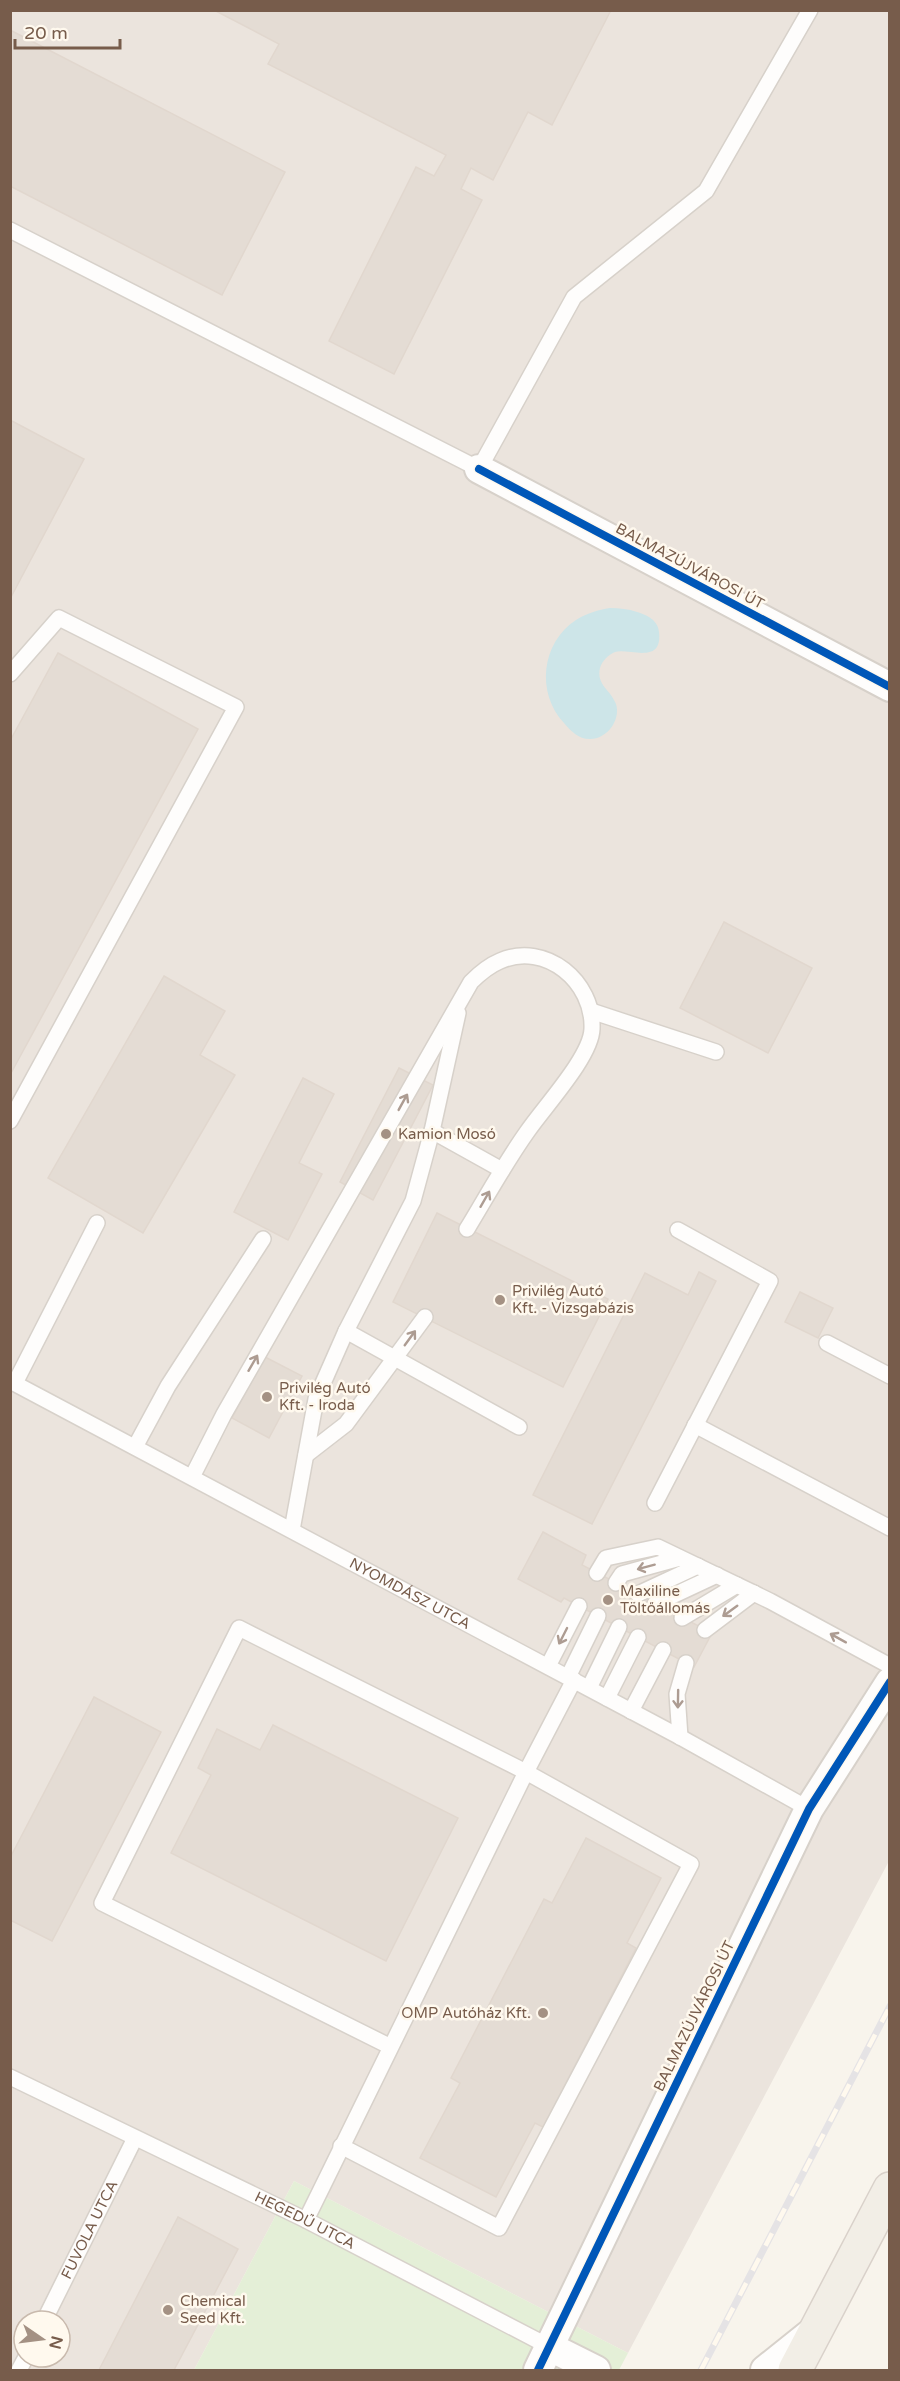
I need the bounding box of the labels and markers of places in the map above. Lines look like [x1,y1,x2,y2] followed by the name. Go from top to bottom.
[398,1125,496,1143] place label: Kamion Mosó
[379,1127,393,1141] marker: Kamion Mosó
[512,1282,634,1317] place label: Privilég Autó Kft. - Vizsgabázis
[493,1293,507,1307] marker: Privilég Autó Kft. - Vizsgabázis
[279,1379,371,1414] place label: Privilég Autó Kft. - Iroda
[260,1390,274,1404] marker: Privilég Autó Kft. - Iroda
[620,1582,710,1617] place label: Maxiline Töltőállomás
[601,1593,615,1607] marker: Maxiline Töltőállomás
[401,2004,531,2022] place label: OMP Autóház Kft.
[536,2006,550,2020] marker: OMP Autóház Kft.
[180,2292,246,2327] place label: Chemical Seed Kft.
[161,2303,175,2317] marker: Chemical Seed Kft.

